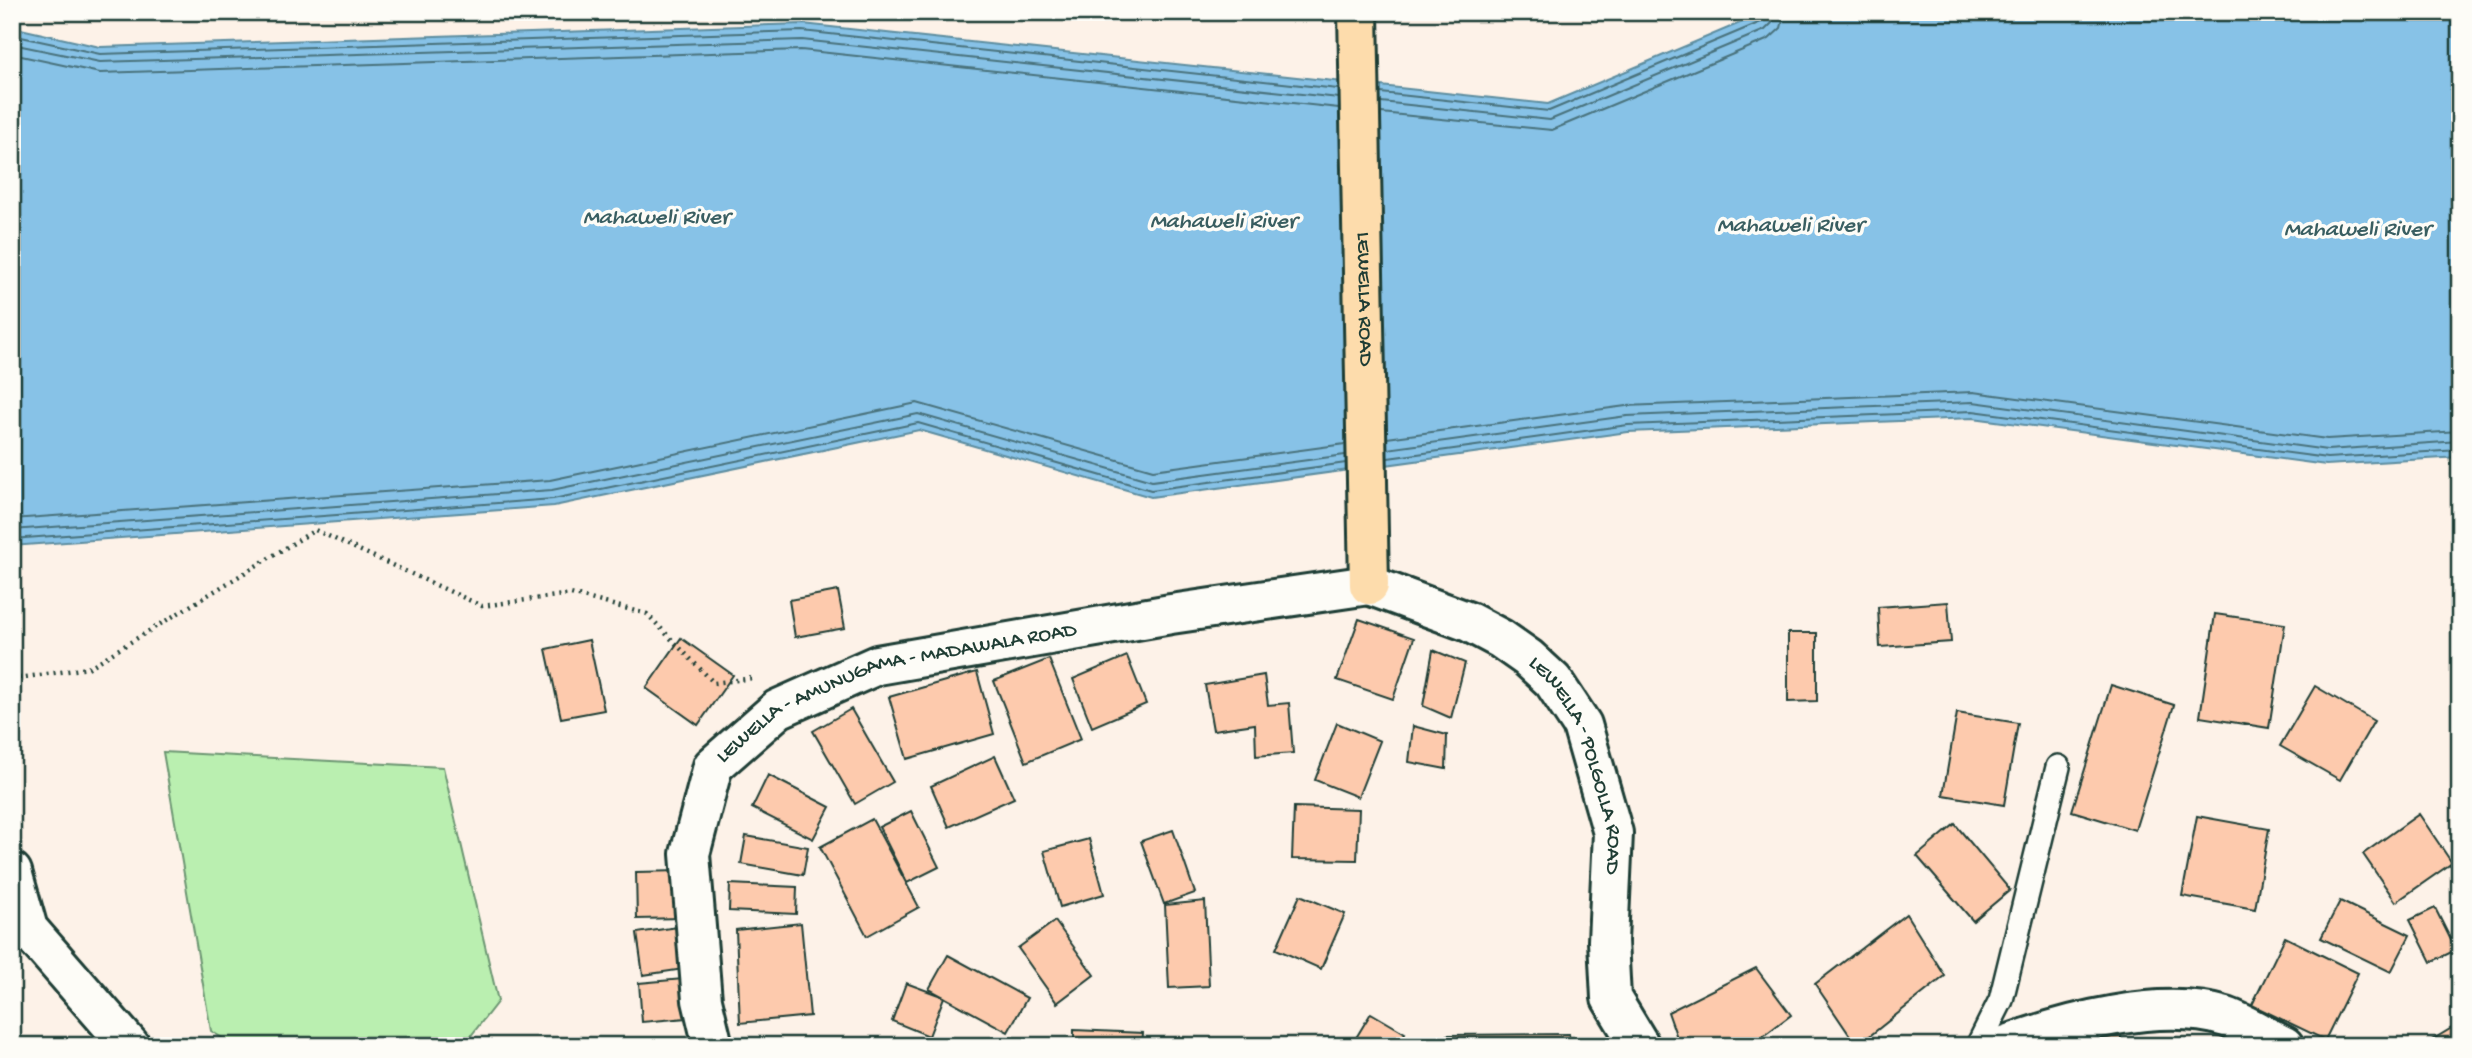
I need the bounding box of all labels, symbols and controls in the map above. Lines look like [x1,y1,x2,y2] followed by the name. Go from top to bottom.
[583,205,734,232] water label: Mahaweli River
[1150,209,1301,236] water label: Mahaweli River
[1717,213,1868,240] water label: Mahaweli River
[2284,217,2435,244] water label: Mahaweli River
[1350,232,1377,367] street label: LEWELLA ROAD
[712,618,1079,769] street label: LEWELLA - AMUNUGAMA - MADAWALA ROAD
[1522,651,1626,875] street label: LEWELLA - POLGOLLA ROAD

